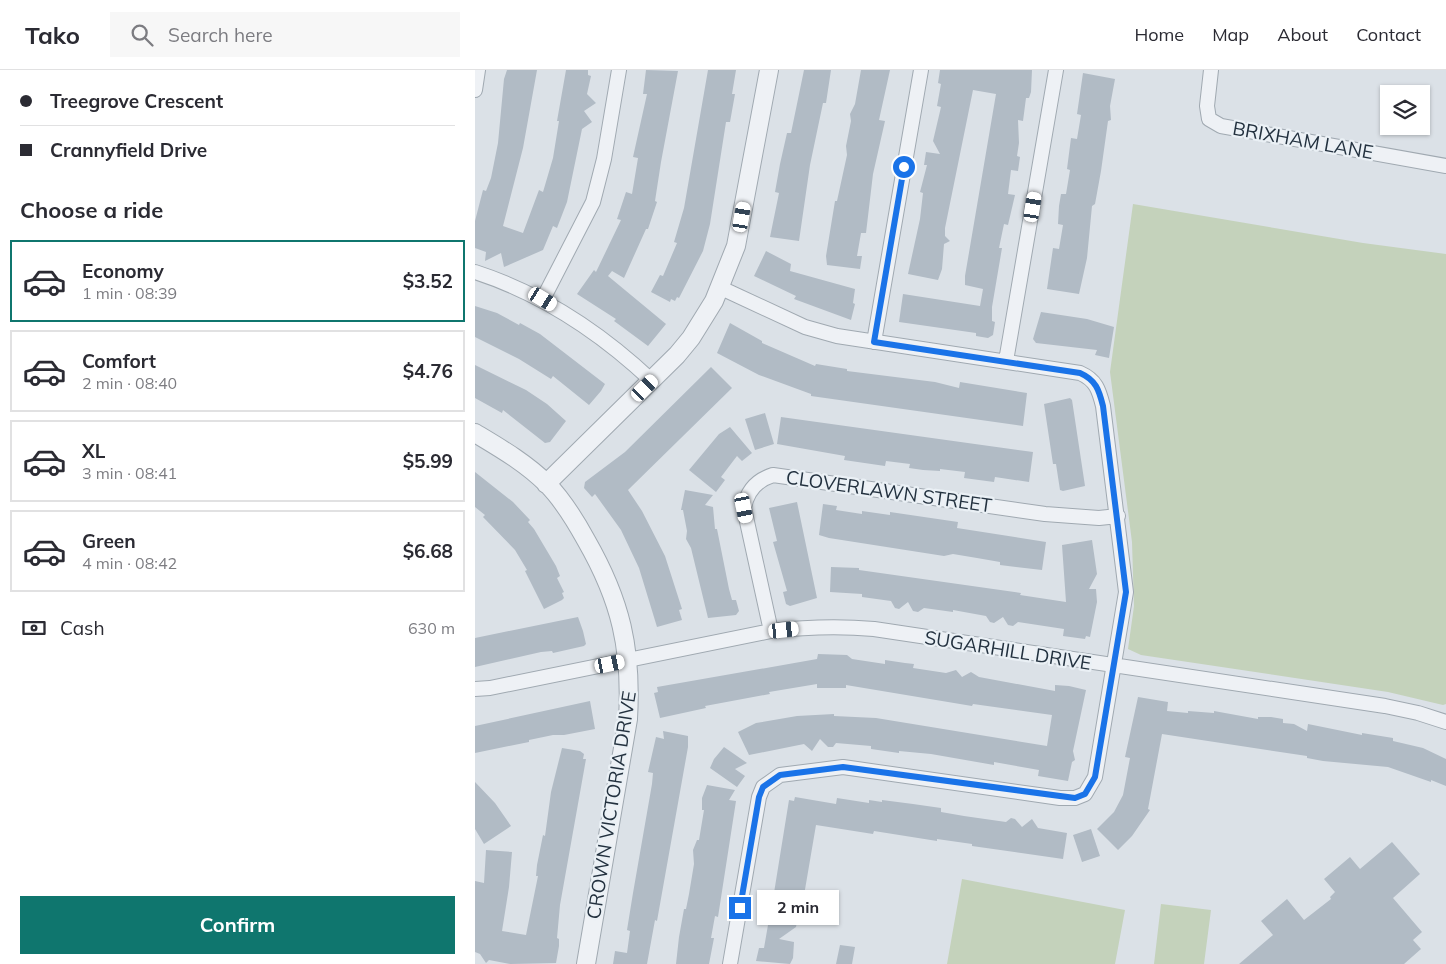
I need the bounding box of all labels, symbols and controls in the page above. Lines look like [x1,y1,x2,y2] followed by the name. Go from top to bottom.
[110,12,460,57] search box
[25,20,80,50] text: Tako
[128,21,156,49] icon: search
[168,23,273,47] text: Search here
[1134,23,1184,46] text: Home
[1212,23,1249,46] text: Map
[1277,23,1328,46] text: About
[1356,23,1421,46] text: Contact
[1380,85,1430,135] map controls
[1380,85,1430,135] button: layers
[50,89,223,113] text: Treegrove Crescent
[1231,116,1375,164] street label: BRIXHAM LANE
[50,138,207,162] text: Crannyfield Drive
[893,156,915,178] route start
[1023,191,1042,223] car
[20,196,163,224] text: Choose a ride
[732,201,751,233] car
[22,259,67,304] icon: car
[82,259,164,283] text: Economy
[403,269,453,293] text: $3.52
[82,283,177,303] text: 1 min · 08:39
[526,285,559,313] car
[22,349,67,394] icon: car
[82,349,156,373] text: Comfort
[403,359,453,383] text: $4.76
[629,372,660,404] car
[82,373,177,393] text: 2 min · 08:40
[22,439,67,484] icon: car
[82,439,105,463] text: XL
[403,449,453,473] text: $5.99
[82,463,177,483] text: 3 min · 08:41
[785,465,994,517] street label: CLOVERLAWN STREET
[733,492,754,524] car
[22,529,67,574] icon: car
[82,529,136,553] text: Green
[403,539,453,563] text: $6.68
[82,553,177,573] text: 4 min · 08:42
[20,614,48,642] icon: cash
[60,616,105,640] text: Cash
[408,618,455,638] text: 630 m
[768,621,799,639] car
[923,625,1093,675] street label: SUGARHILL DRIVE
[593,654,626,674] car
[581,689,641,921] street label: CROWN VICTORIA DRIVE
[757,890,840,926] callout: 2 min
[20,896,455,954] button: Confirm
[729,897,751,919] route end
[777,897,819,917] text: 2 min

